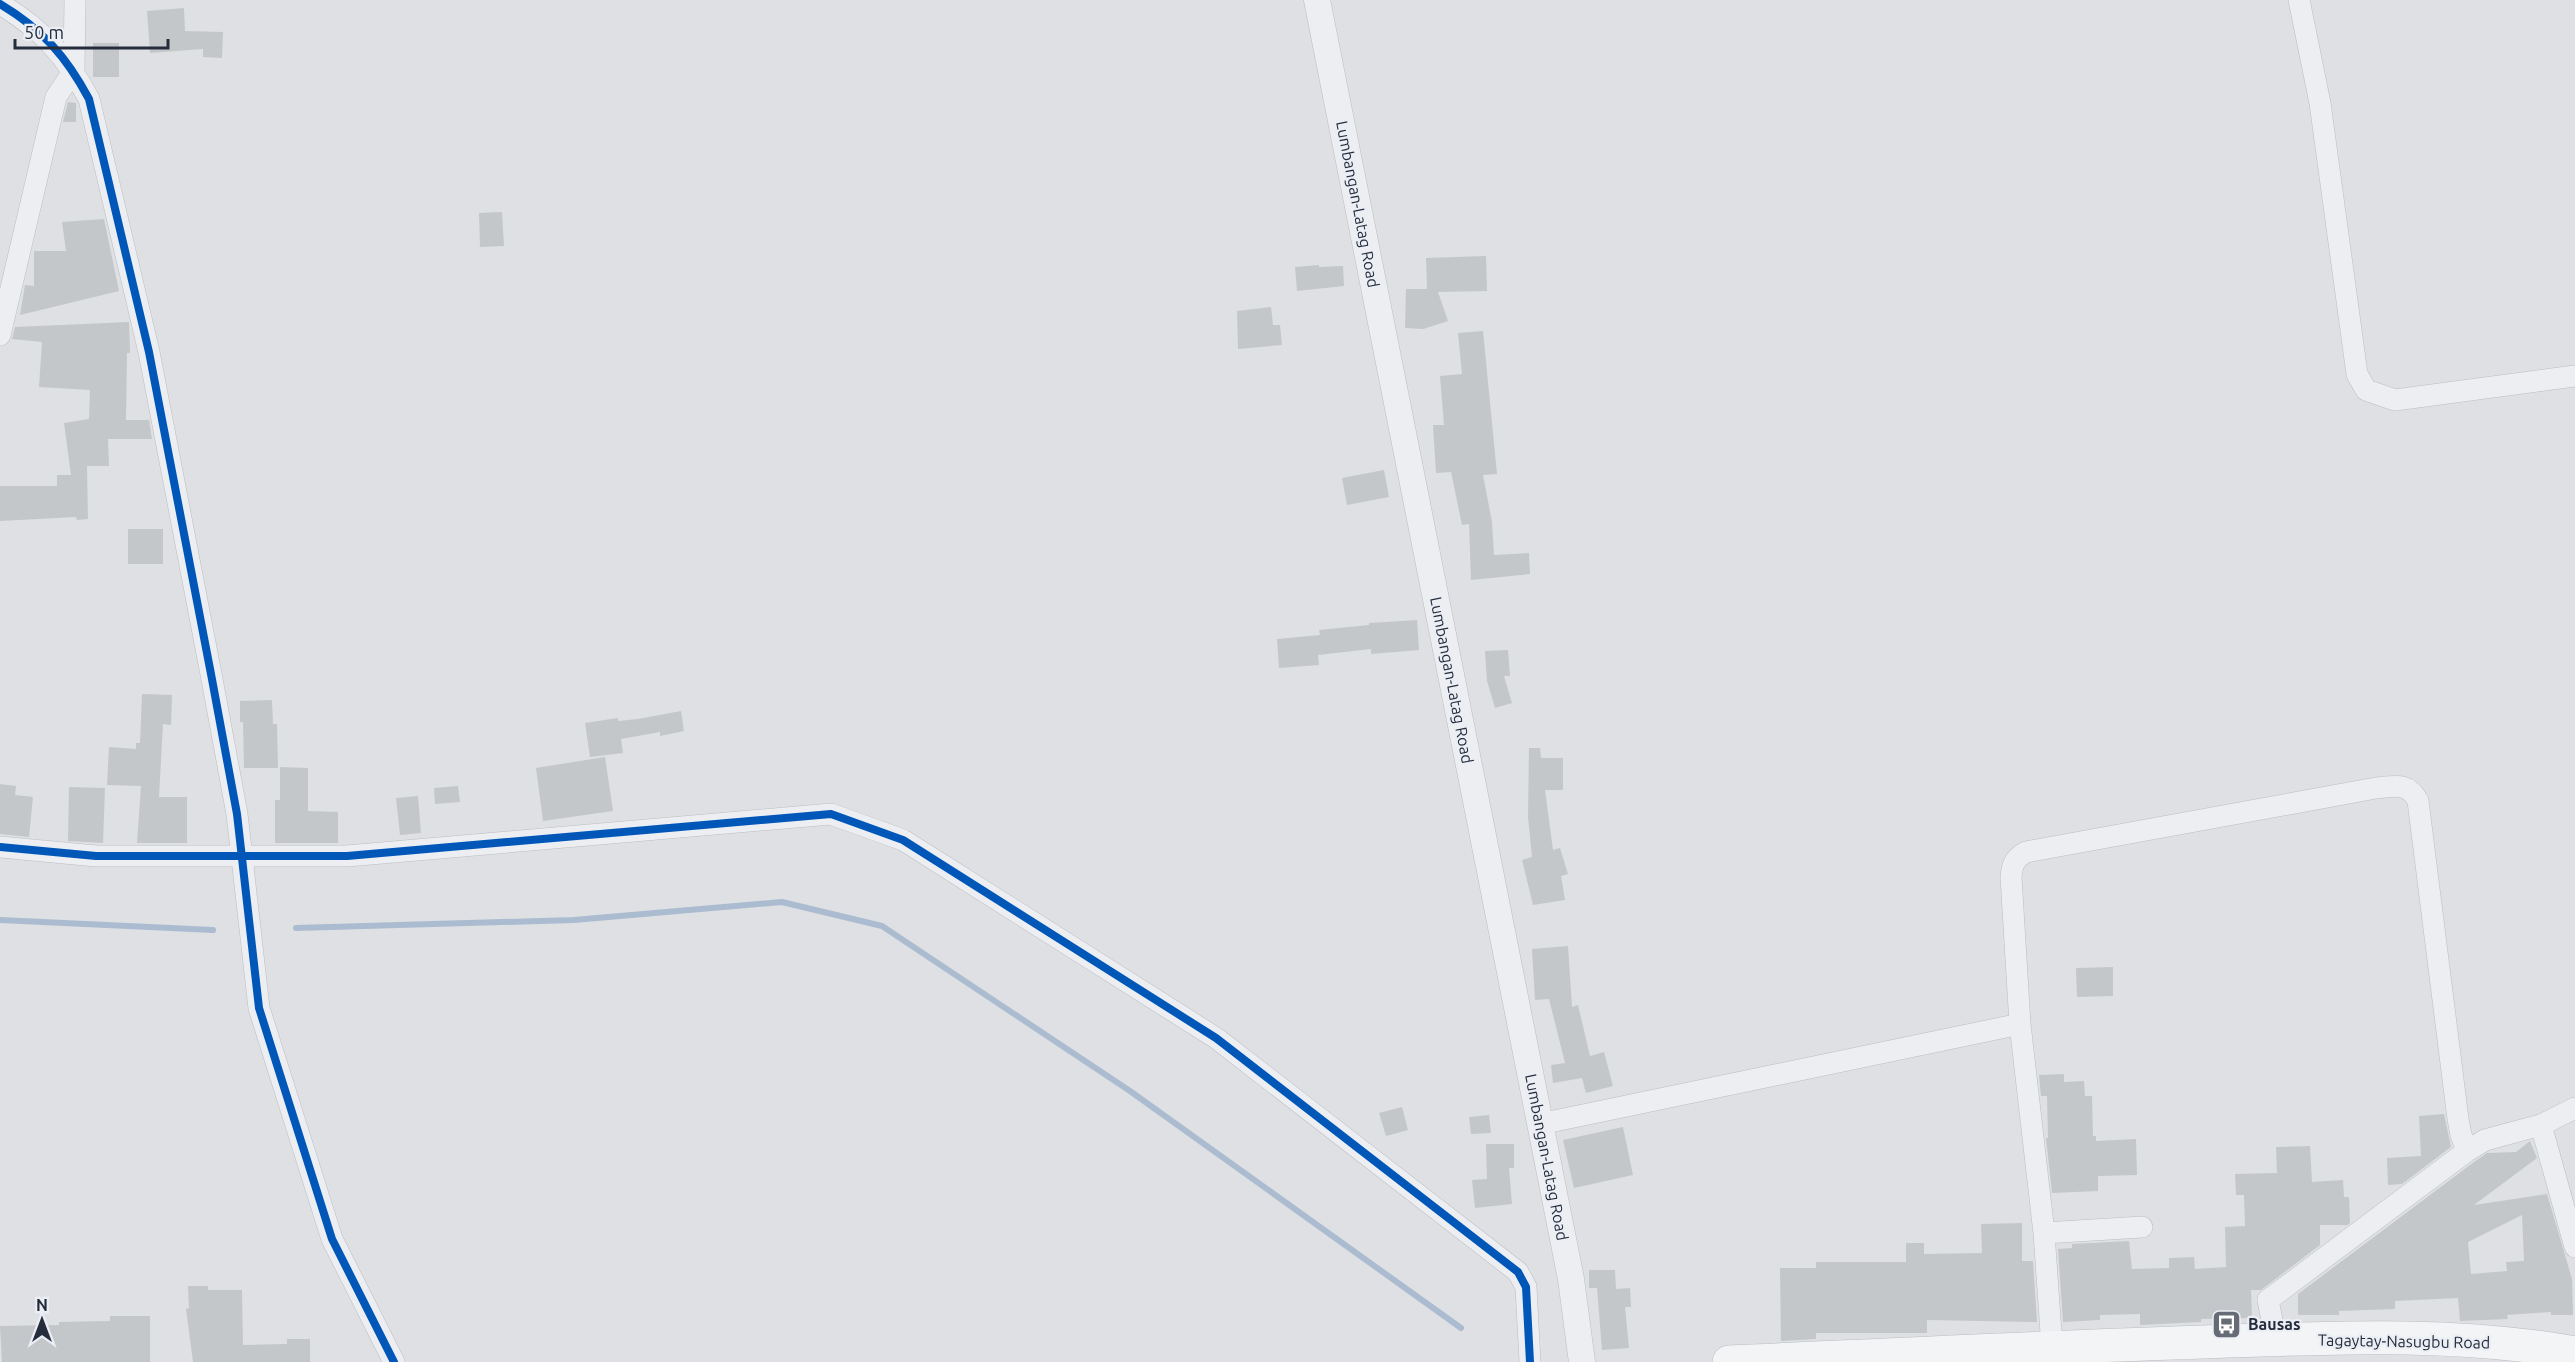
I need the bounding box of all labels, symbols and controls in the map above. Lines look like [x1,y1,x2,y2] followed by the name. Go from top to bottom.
[15,12,168,50] scale bar
[24,22,64,42] text: 50 m
[1333,119,1383,289] street label: Lumbangan-Latag Road
[1427,595,1477,765] street label: Lumbangan-Latag Road
[1522,1072,1572,1242] street label: Lumbangan-Latag Road
[12,1290,72,1350] north arrow
[36,1296,48,1314] text: N
[2211,1308,2243,1340] bus stop icon: Bausas
[2248,1315,2300,1333] place label: Bausas
[2318,1330,2490,1352] street label: Tagaytay-Nasugbu Road

